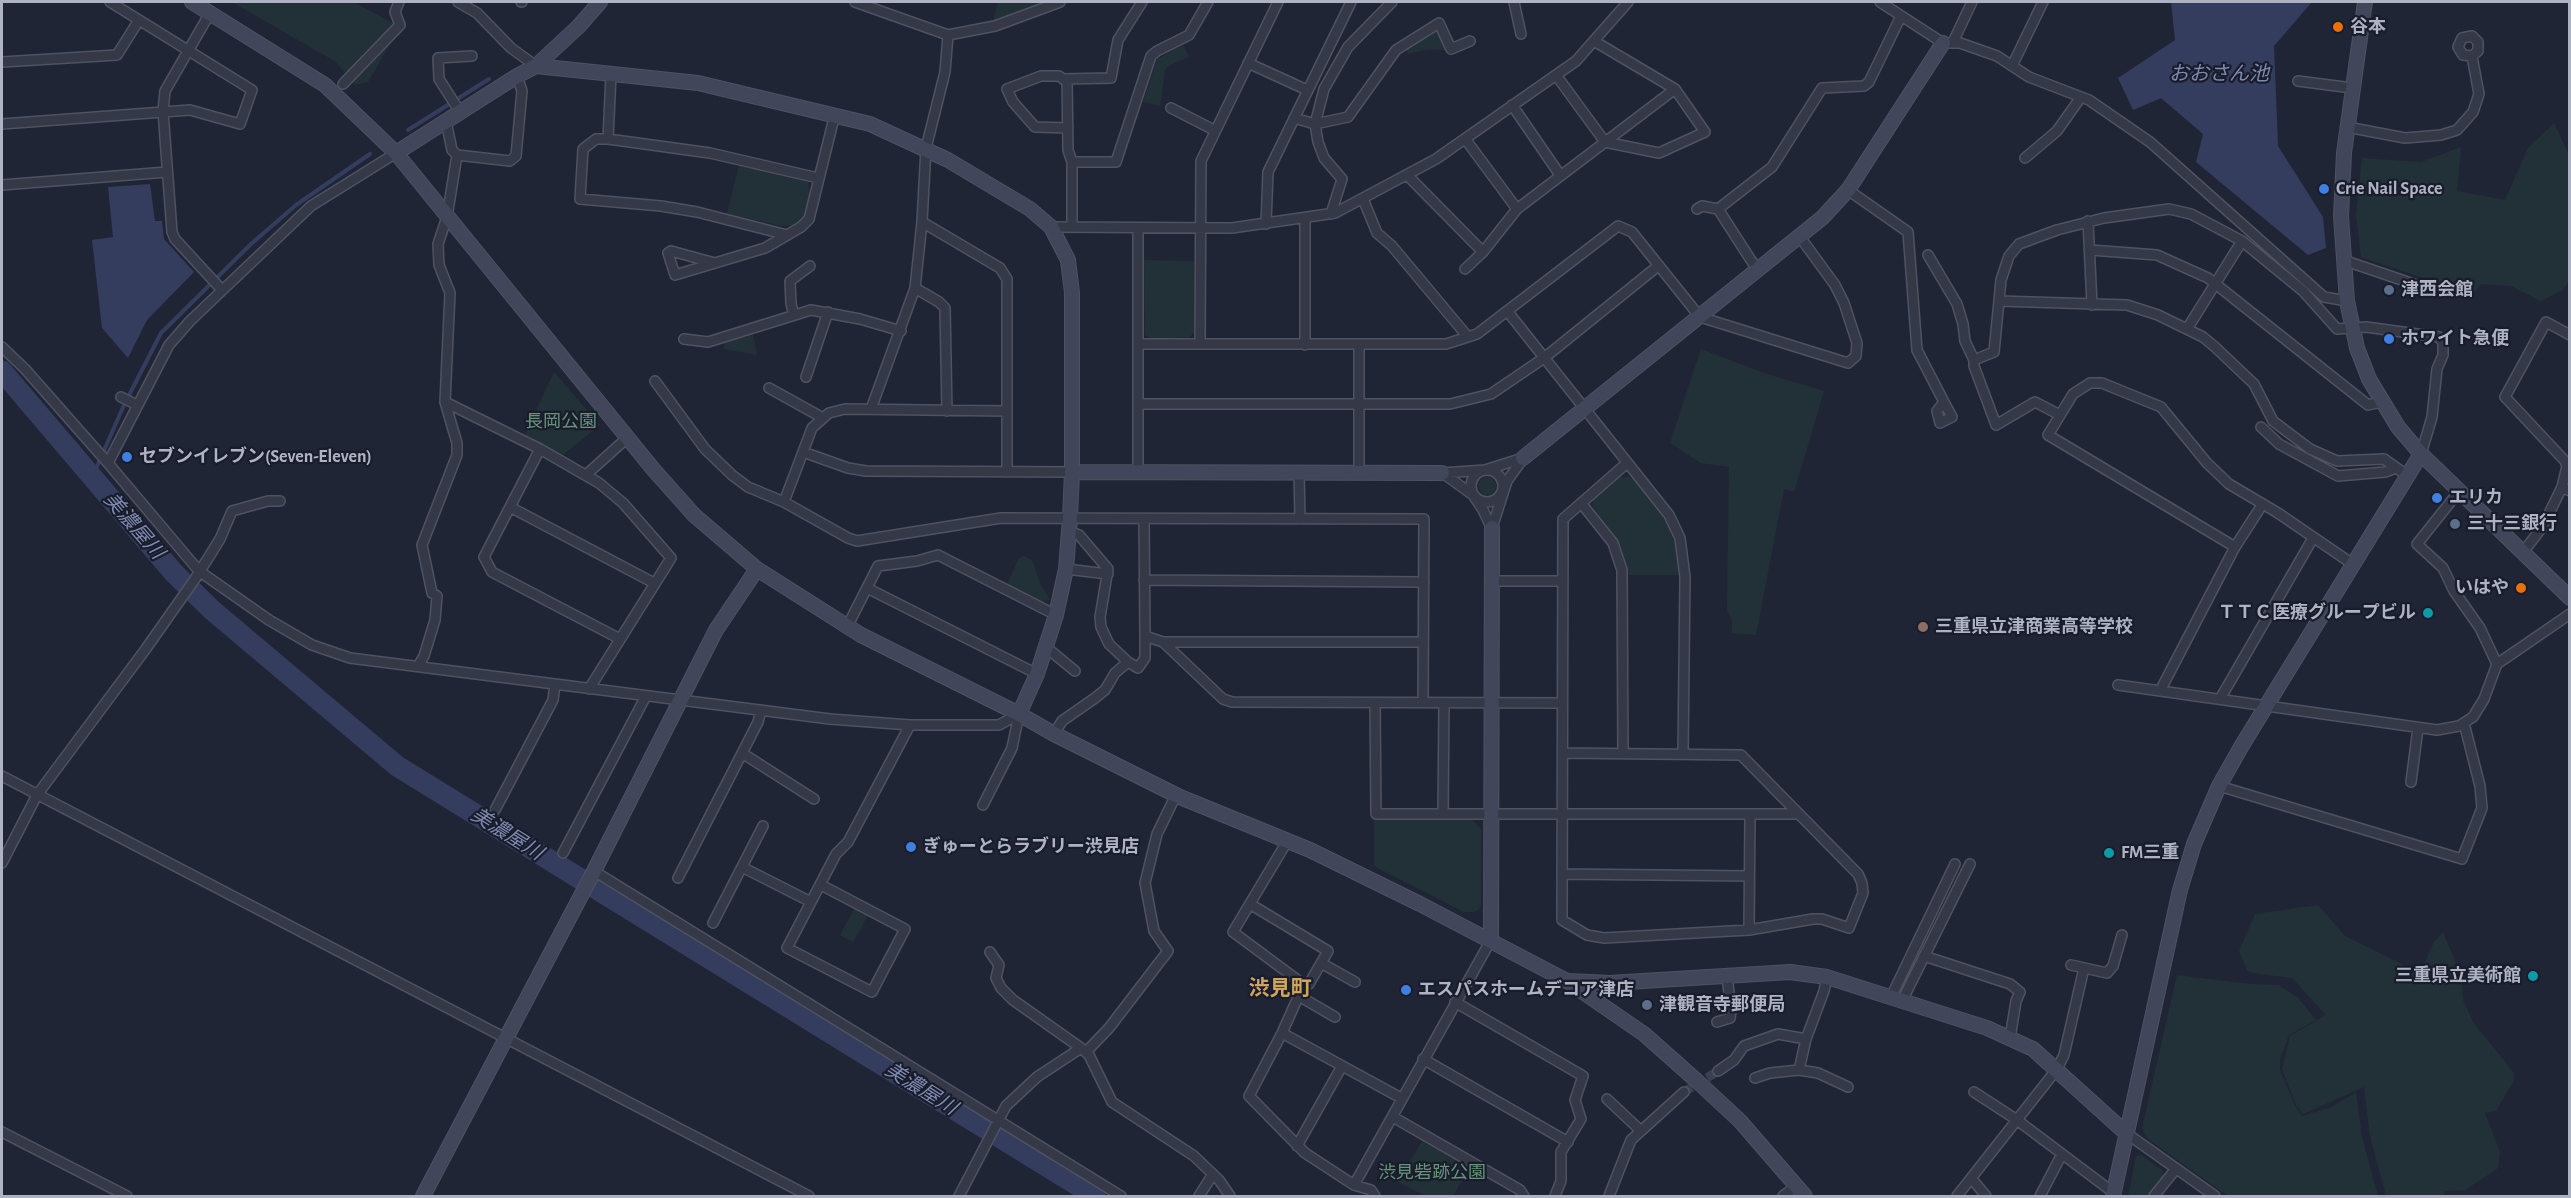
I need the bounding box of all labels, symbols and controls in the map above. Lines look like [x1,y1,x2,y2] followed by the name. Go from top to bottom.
[2350,16,2386,38] place label: 谷本
[2331,20,2345,34] marker: 谷本
[2169,62,2269,86] water label: おおさん池
[2336,178,2443,200] place label: Crie Nail Space
[2317,182,2331,196] marker: Crie Nail Space
[2401,279,2473,301] place label: 津西会館
[2382,283,2396,297] marker: 津西会館
[2401,328,2509,350] place label: ホワイト急便
[2382,332,2396,346] marker: ホワイト急便
[525,411,597,433] park label: 長岡公園
[139,446,372,468] place label: セブンイレブン(Seven-Eleven)
[120,450,134,464] marker: セブンイレブン(Seven-Eleven)
[2449,487,2503,509] place label: エリカ
[99,488,169,564] water label: 美濃屋川
[2430,491,2444,505] marker: エリカ
[2467,513,2557,535] place label: 三十三銀行
[2448,517,2462,531] marker: 三十三銀行
[2455,577,2509,599] place label: いはや
[2514,581,2528,595] marker: いはや
[2218,602,2416,624] place label: ＴＴＣ医療グループビル
[2421,606,2435,620] marker: ＴＴＣ医療グループビル
[1935,616,2133,638] place label: 三重県立津商業高等学校
[1916,620,1930,634] marker: 三重県立津商業高等学校
[467,803,547,865] water label: 美濃屋川
[923,836,1139,858] place label: ぎゅーとらラブリー渋見店
[904,840,918,854] marker: ぎゅーとらラブリー渋見店
[2121,842,2179,864] place label: FM三重
[2102,846,2116,860] marker: FM三重
[2395,965,2521,987] place label: 三重県立美術館
[2526,969,2540,983] marker: 三重県立美術館
[1249,976,1311,1002] district label: 渋見町
[1418,979,1634,1001] place label: エスパスホームデコア津店
[1399,983,1413,997] marker: エスパスホームデコア津店
[1659,994,1785,1016] place label: 津観音寺郵便局
[1640,998,1654,1012] marker: 津観音寺郵便局
[881,1058,961,1120] water label: 美濃屋川
[1378,1162,1486,1184] park label: 渋見砦跡公園

